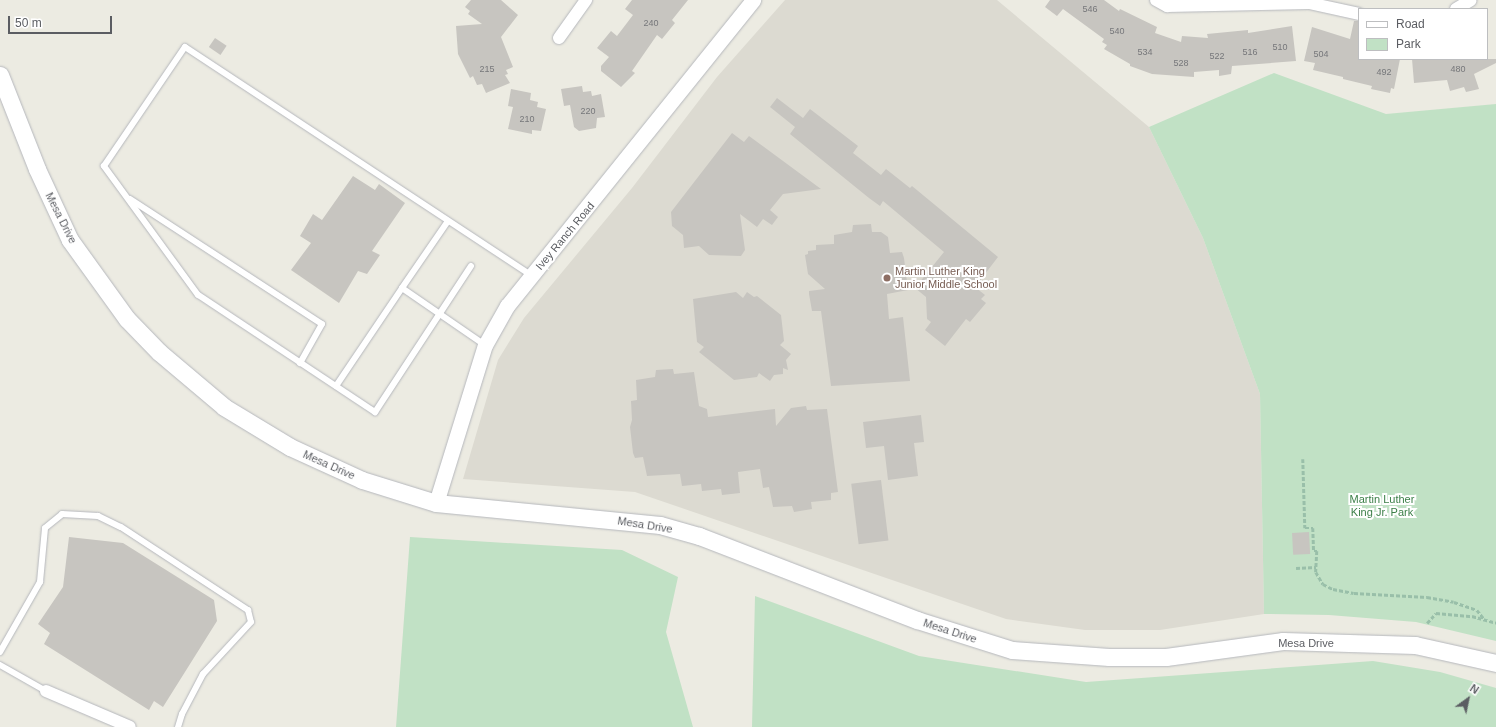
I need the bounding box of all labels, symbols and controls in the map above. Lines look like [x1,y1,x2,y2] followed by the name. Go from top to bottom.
[1082,4,1098,14] house number: 546
[10,8,114,34] scale bar
[1358,8,1488,60] legend
[15,16,42,30] text: 50 m
[1396,17,1425,31] text: Road
[643,18,659,28] house number: 240
[1109,26,1125,36] house number: 540
[1396,37,1421,51] text: Park
[1272,42,1288,52] house number: 510
[1137,47,1153,57] house number: 534
[1242,47,1258,57] house number: 516
[1313,49,1329,59] house number: 504
[1209,51,1225,61] house number: 522
[1173,58,1189,68] house number: 528
[479,64,495,74] house number: 215
[1450,64,1466,74] house number: 480
[1376,67,1392,77] house number: 492
[580,106,596,116] house number: 220
[519,114,535,124] house number: 210
[42,190,80,246] street label: Mesa Drive
[533,199,597,273] street label: Ivey Ranch Road
[895,265,997,291] place label: Martin Luther King Junior Middle School
[882,273,892,283] marker: Martin Luther King Junior Middle School
[301,448,357,482] street label: Mesa Drive
[1350,493,1414,519] park label: Martin Luther King Jr. Park
[616,514,674,536] street label: Mesa Drive
[922,616,978,646] street label: Mesa Drive
[1278,636,1334,650] street label: Mesa Drive
[1448,679,1488,719] north arrow
[1468,682,1481,696] text: N

